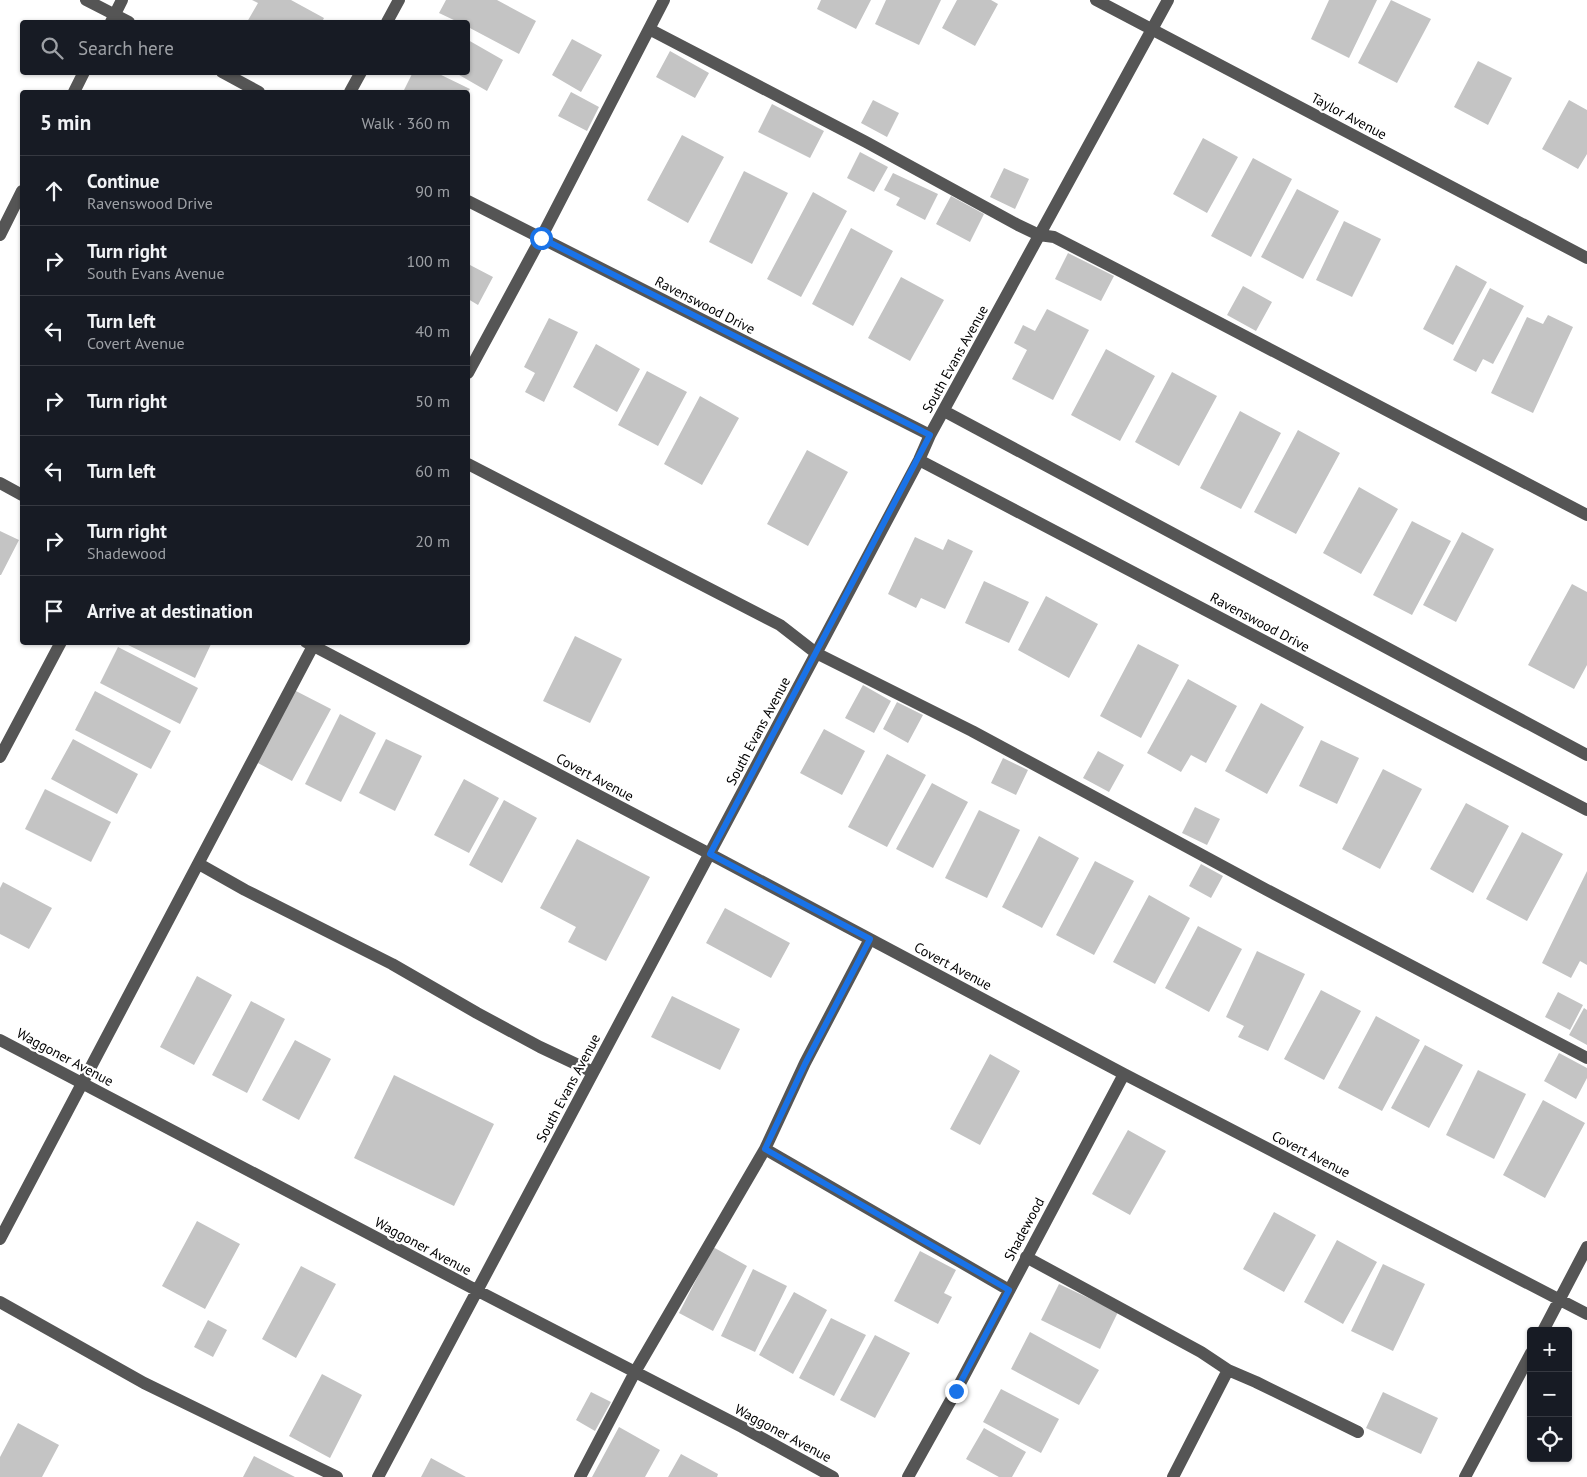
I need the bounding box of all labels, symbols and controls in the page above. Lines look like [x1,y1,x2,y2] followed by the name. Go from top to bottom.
[20,20,470,75] search box
[38,34,66,62] icon: search
[78,36,174,60] text: Search here
[1308,89,1390,143] street label: Taylor Avenue
[40,109,91,136] text: 5 min
[361,113,450,133] text: Walk · 360 m
[87,169,159,193] text: Continue
[40,177,68,205] icon: ahead
[415,181,450,201] text: 90 m
[87,193,213,213] text: Ravenswood Drive
[530,227,553,250] route start
[87,239,167,263] text: Turn right
[40,247,68,275] icon: right
[407,251,450,271] text: 100 m
[87,263,225,283] text: South Evans Avenue
[652,272,758,338] street label: Ravenswood Drive
[918,302,992,416] street label: South Evans Avenue
[87,309,156,333] text: Turn left
[40,317,68,345] icon: left
[415,321,450,341] text: 40 m
[87,333,185,353] text: Covert Avenue
[40,387,68,415] icon: right
[87,389,167,413] text: Turn right
[415,391,450,411] text: 50 m
[40,457,68,485] icon: left
[87,459,156,483] text: Turn left
[415,461,450,481] text: 60 m
[87,519,167,543] text: Turn right
[40,527,68,555] icon: right
[415,531,450,551] text: 20 m
[87,543,166,563] text: Shadewood
[1207,588,1313,656] street label: Ravenswood Drive
[40,597,68,625] icon: arrive
[87,599,253,623] text: Arrive at destination
[722,674,794,788] street label: South Evans Avenue
[553,749,637,805] street label: Covert Avenue
[911,938,995,994] street label: Covert Avenue
[14,1024,116,1090] street label: Waggoner Avenue
[532,1031,604,1145] street label: South Evans Avenue
[1269,1127,1353,1181] street label: Covert Avenue
[1000,1194,1048,1264] street label: Shadewood
[372,1213,474,1279] street label: Waggoner Avenue
[1527,1327,1572,1462] map controls
[1527,1327,1572,1372] button: +
[1527,1372,1572,1417] button: −
[945,1380,968,1403] route end
[732,1400,834,1466] street label: Waggoner Avenue
[1527,1417,1572,1462] button: locate

